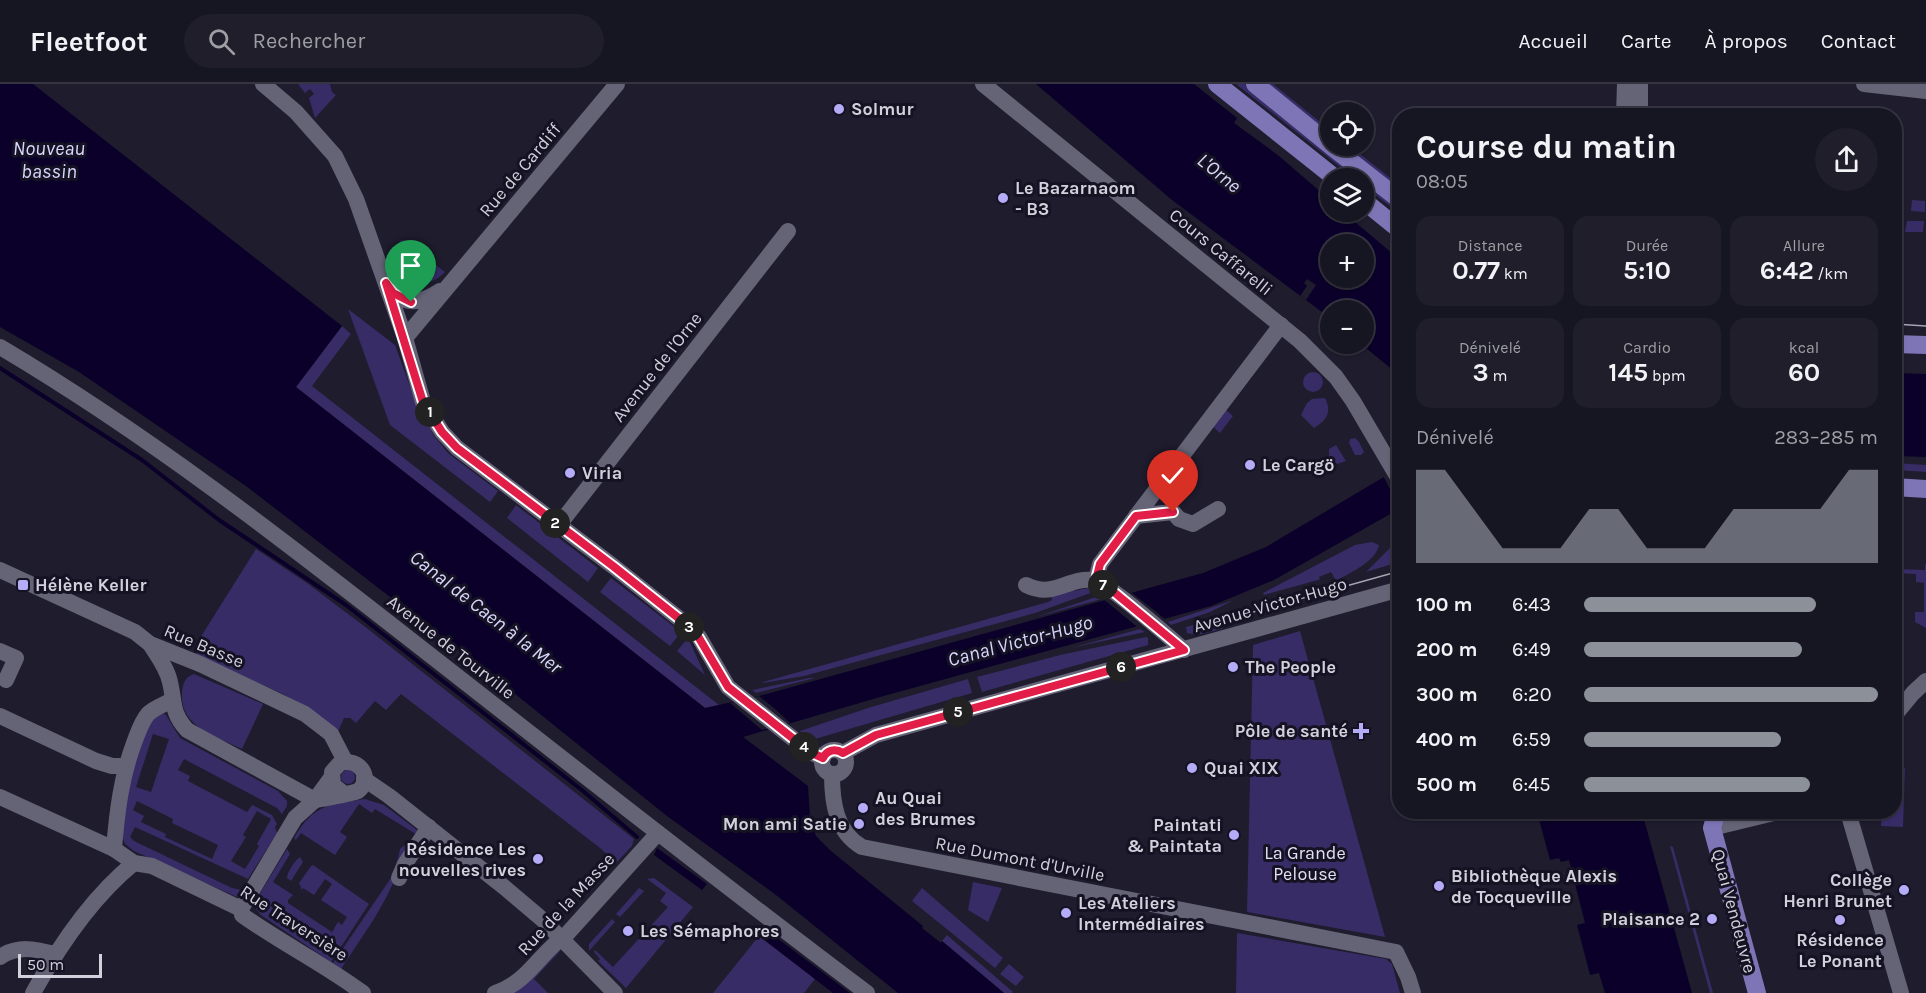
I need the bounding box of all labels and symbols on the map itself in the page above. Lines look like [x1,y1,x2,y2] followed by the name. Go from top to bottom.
[851,98,914,120] place label: Solmur
[832,102,846,116] marker: Solmur
[474,118,566,221] street label: Rue de Cardiff
[13,137,85,183] water label: Nouveau bassin
[1193,148,1245,198] water label: L'Orne
[1015,177,1136,220] place label: Le Bazarnaom - B3
[996,191,1010,205] marker: Le Bazarnaom - B3
[1165,204,1277,300] street label: Cours Caffarelli
[385,240,436,302] pin
[607,308,707,426] street label: Avenue de l'Orne
[415,397,445,427] pin: 1
[1147,450,1198,512] pin
[1262,454,1335,476] place label: Le Cargö
[1243,458,1257,472] marker: Le Cargö
[582,462,622,484] place label: Viria
[563,466,577,480] marker: Viria
[540,508,570,538] pin: 2
[406,546,567,679] water label: Canal de Caen à la Mer
[1088,570,1118,600] pin: 7
[1191,573,1349,637] street label: Avenue Victor Hugo
[35,574,146,596] place label: Hélène Keller
[16,578,30,592] marker: Hélène Keller
[383,590,519,704] street label: Avenue de Tourville
[945,611,1095,671] water label: Canal Victor-Hugo
[674,612,704,642] pin: 3
[161,619,247,673] street label: Rue Basse
[1106,652,1136,682] pin: 6
[1245,656,1336,678] place label: The People
[1226,660,1240,674] marker: The People
[943,697,973,727] pin: 5
[1235,720,1348,742] place label: Pôle de santé
[1352,722,1370,740] marker: Pôle de santé
[789,732,819,762] pin: 4
[1204,757,1279,779] place label: Quai XIX
[1185,761,1199,775] marker: Quai XIX
[875,787,976,830] place label: Au Quai des Brumes
[856,801,870,815] marker: Au Quai des Brumes
[723,813,847,835] place label: Mon ami Satie
[1127,814,1222,857] place label: Paintati & Paintata
[852,817,866,831] marker: Mon ami Satie
[1227,828,1241,842] marker: Paintati & Paintata
[934,832,1106,886] street label: Rue Dumont d'Urville
[399,838,526,881] place label: Résidence Les nouvelles rives
[1264,842,1346,885] park label: La Grande Pelouse
[1707,847,1761,975] street label: Quai Vendeuvre
[513,848,619,960] street label: Rue de la Masse
[531,852,545,866] marker: Résidence Les nouvelles rives
[1451,865,1617,908] place label: Bibliothèque Alexis de Tocqueville
[1783,869,1892,912] place label: Collège Henri Brunet
[1432,879,1446,893] marker: Bibliothèque Alexis de Tocqueville
[236,880,352,966] street label: Rue Traversière
[1897,883,1911,897] marker: Collège Henri Brunet
[1078,892,1205,935] place label: Les Ateliers Intermédiaires
[1059,906,1073,920] marker: Les Ateliers Intermédiaires
[1602,908,1700,930] place label: Plaisance 2
[1705,912,1719,926] marker: Plaisance 2
[1833,913,1847,927] marker: Résidence Le Ponant
[640,920,780,942] place label: Les Sémaphores
[621,924,635,938] marker: Les Sémaphores
[1796,929,1884,972] place label: Résidence Le Ponant
[18,951,102,978] scale bar

